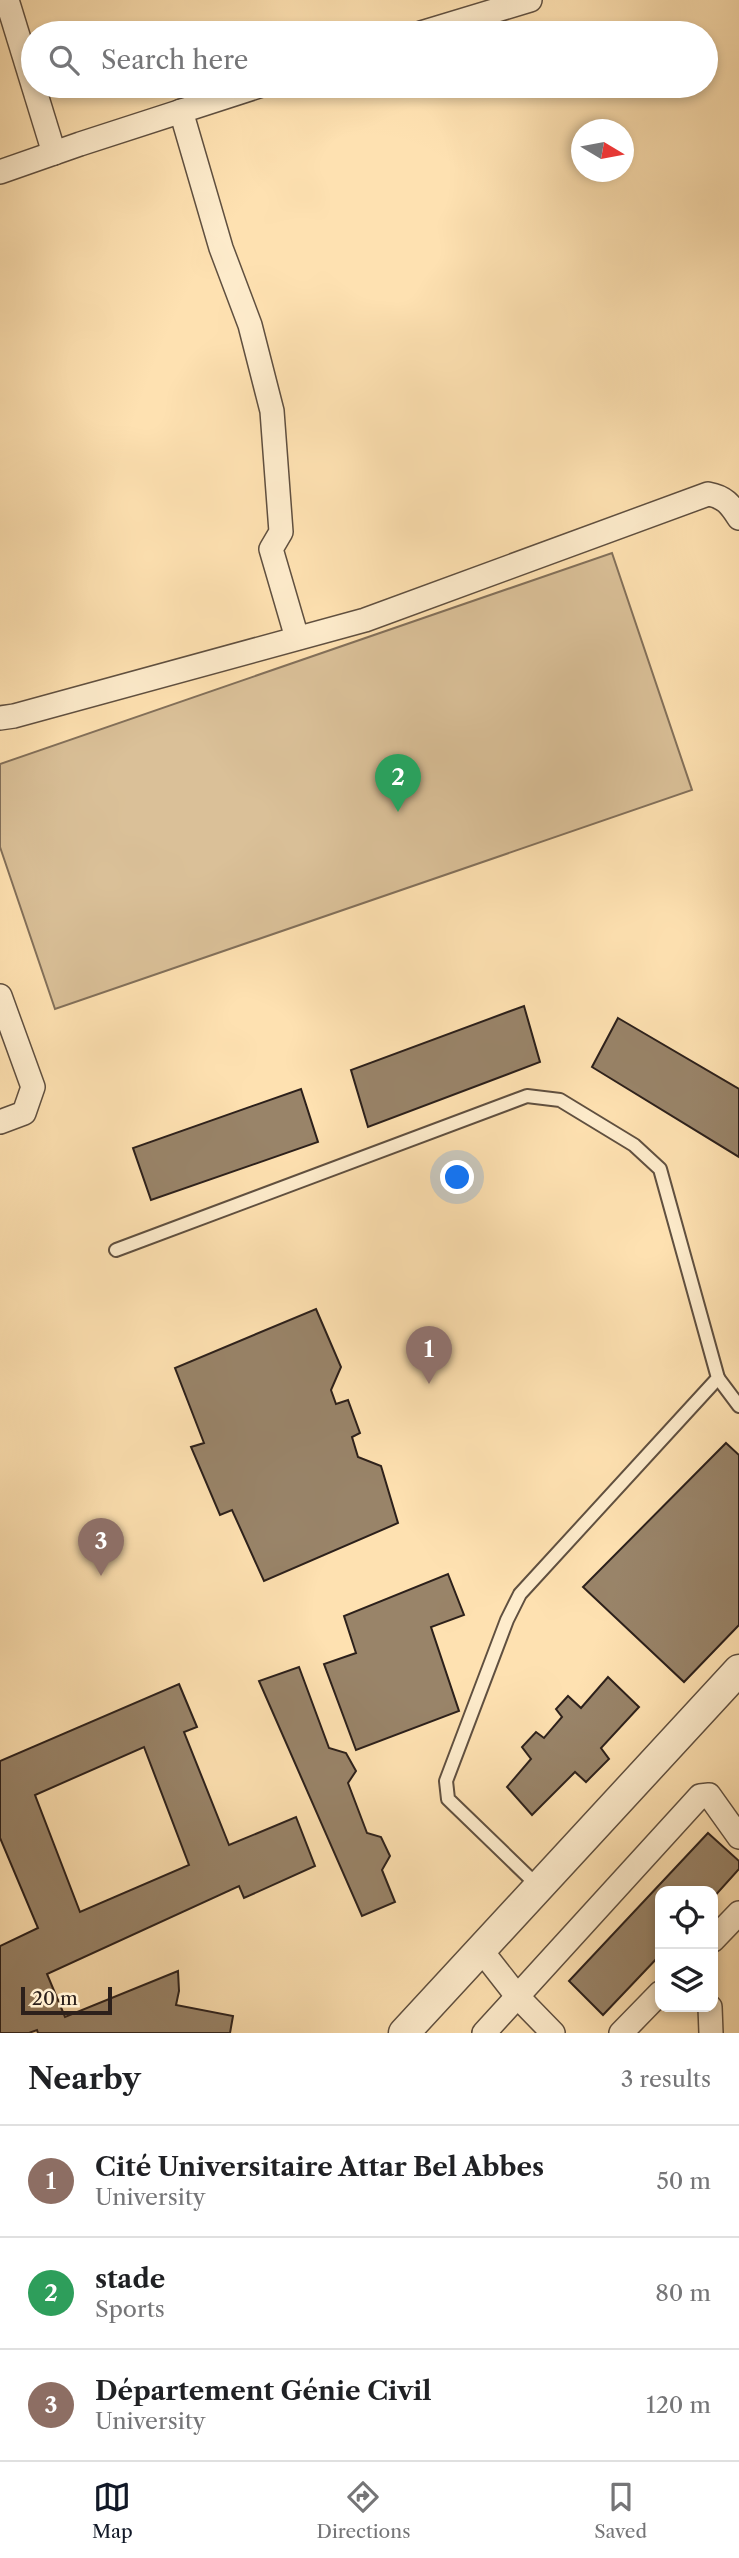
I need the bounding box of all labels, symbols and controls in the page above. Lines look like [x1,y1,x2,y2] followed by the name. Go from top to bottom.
[21,21,718,98] search box
[45,41,83,79] icon: search
[101,44,248,76] text: Search here
[571,119,634,182] north arrow
[375,754,421,812] pin: 2
[440,1160,474,1194] your location
[406,1326,452,1384] pin: 1
[78,1518,124,1576] pin: 3
[655,1886,718,2012] map controls
[655,1886,718,1949] button: locate
[655,1949,718,2012] button: layers
[21,1984,112,2016] scale bar
[32,1987,78,2010] text: 20 m
[28,2060,141,2097] text: Nearby
[621,2065,711,2093] text: 3 results
[95,2151,544,2183] text: Cité Universitaire Attar Bel Abbes
[46,2167,56,2195] text: 1
[656,2167,711,2195] text: 50 m
[95,2183,206,2211] text: University
[95,2263,165,2295] text: stade
[44,2279,58,2307] text: 2
[655,2279,711,2307] text: 80 m
[95,2295,165,2323] text: Sports
[95,2375,431,2407] text: Département Génie Civil
[45,2391,58,2419] text: 3
[646,2391,711,2419] text: 120 m
[95,2407,206,2435] text: University
[92,2478,133,2543] tab: Map
[317,2478,410,2543] tab: Directions
[594,2478,647,2543] tab: Saved

